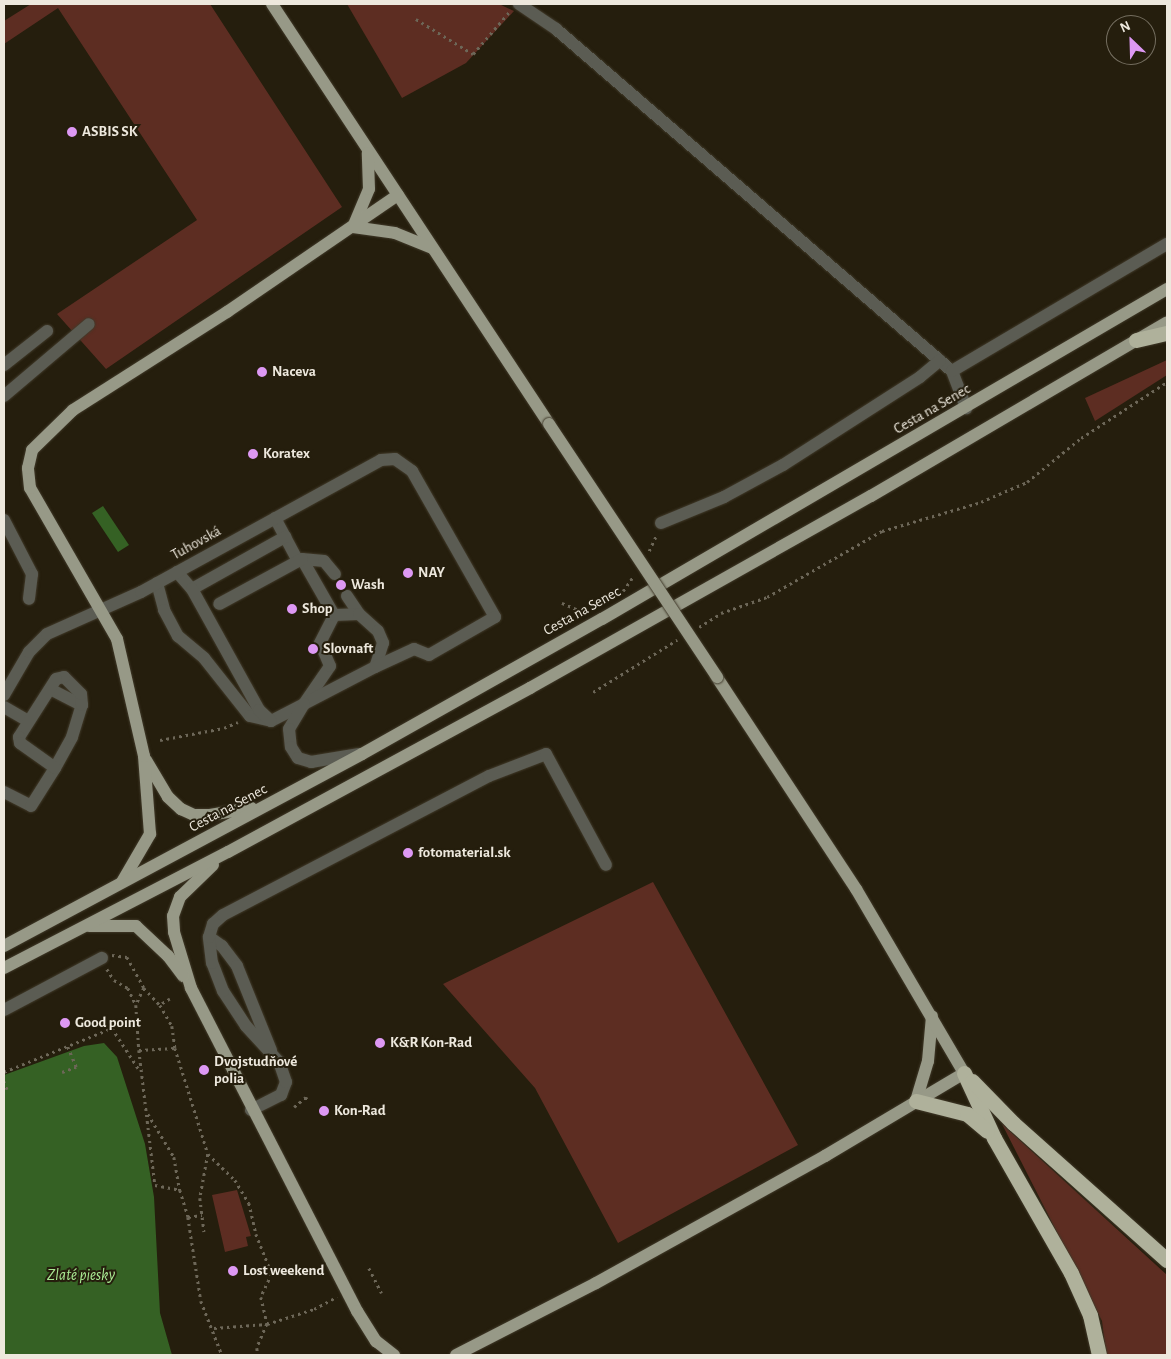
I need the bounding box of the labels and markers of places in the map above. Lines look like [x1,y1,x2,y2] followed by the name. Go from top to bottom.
[82,123,138,141] place label: ASBIS SK
[66,126,78,138] marker: ASBIS SK
[272,363,316,381] place label: Naceva
[256,366,268,378] marker: Naceva
[263,445,310,463] place label: Koratex
[247,448,259,460] marker: Koratex
[418,564,445,582] place label: NAY
[402,567,414,579] marker: NAY
[351,576,385,594] place label: Wash
[335,579,347,591] marker: Wash
[302,600,333,618] place label: Shop
[286,603,298,615] marker: Shop
[323,640,373,658] place label: Slovnaft
[307,643,319,655] marker: Slovnaft
[418,844,511,862] place label: fotomaterial.sk
[402,847,414,859] marker: fotomaterial.sk
[75,1014,141,1032] place label: Good point
[59,1017,71,1029] marker: Good point
[390,1034,472,1052] place label: K&R Kon-Rad
[374,1037,386,1049] marker: K&R Kon-Rad
[214,1052,297,1087] place label: Dvojstudňové polia
[198,1064,210,1076] marker: Dvojstudňové polia
[334,1102,386,1120] place label: Kon-Rad
[318,1105,330,1117] marker: Kon-Rad
[243,1262,324,1280] place label: Lost weekend
[227,1265,239,1277] marker: Lost weekend

